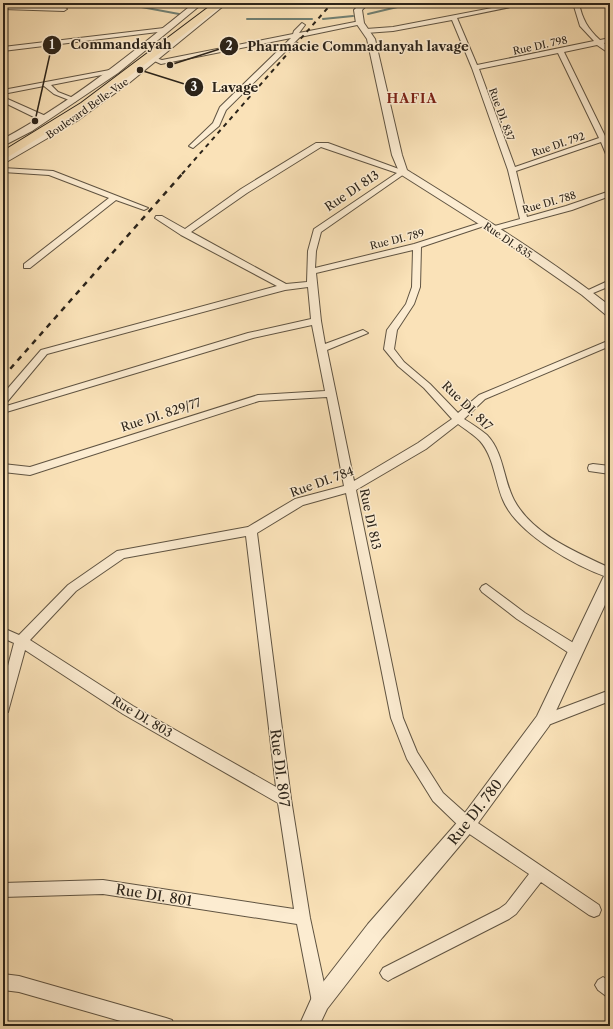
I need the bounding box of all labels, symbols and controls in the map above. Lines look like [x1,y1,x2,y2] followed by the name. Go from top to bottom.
[42,32,180,57] callout: Commandayah
[512,33,569,58] street label: Rue DI. 798
[219,34,477,59] callout: Pharmacie Commadanyah lavage
[70,36,172,52] text: Commandayah
[49,37,55,52] text: 1
[225,38,233,53] text: 2
[247,38,469,54] text: Pharmacie Commadanyah lavage
[44,75,131,142] street label: Boulevard Belle-Vue
[184,75,267,100] callout: Lavage
[191,79,198,94] text: 3
[212,79,259,95] text: Lavage
[486,86,517,142] street label: Rue DI. 837
[386,90,438,106] district label: HAFIA
[530,129,587,160] street label: Rue DI. 792
[322,167,382,214] street label: Rue DI 813
[521,189,578,216] street label: Rue DI. 788
[481,219,534,261] street label: Rue DI. 835
[369,226,426,253] street label: Rue DI. 789
[439,378,496,434] street label: Rue DI. 817
[119,394,203,435] street label: Rue DI. 829/77
[288,463,356,500] street label: Rue DI. 784
[357,487,384,551] street label: Rue DI 813
[109,693,175,740] street label: Rue DI. 803
[266,728,294,808] street label: Rue DI. 807
[444,775,506,848] street label: Rue DI. 780
[114,880,194,910] street label: Rue DI. 801

